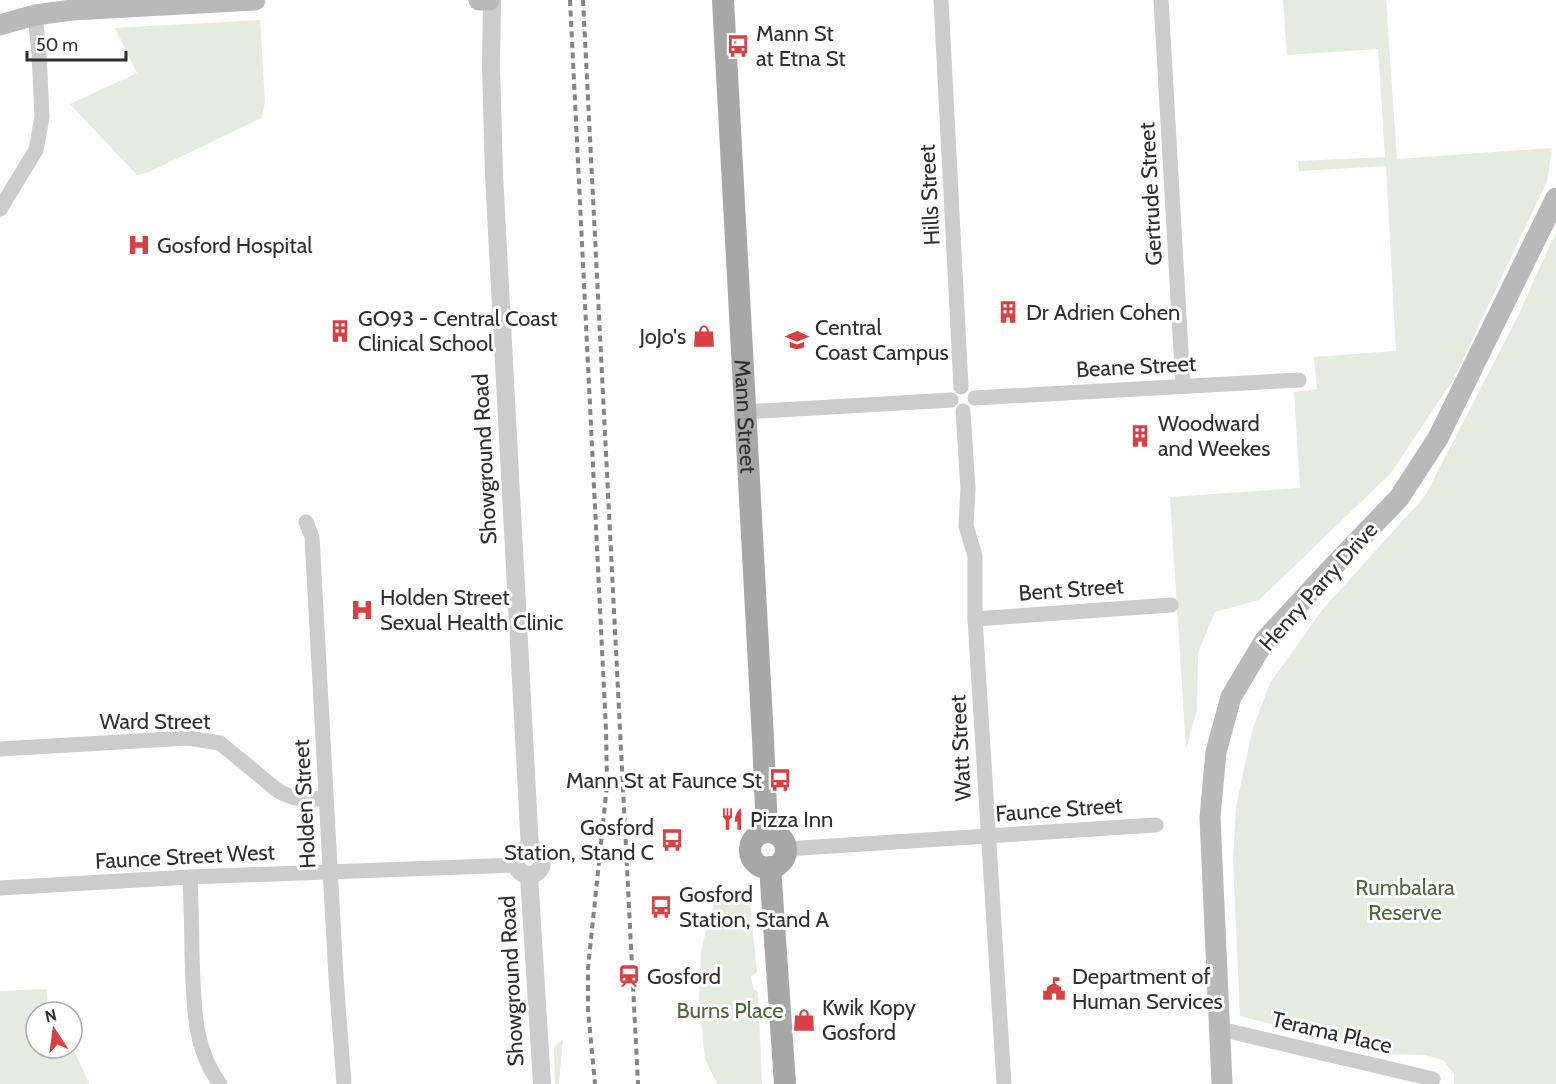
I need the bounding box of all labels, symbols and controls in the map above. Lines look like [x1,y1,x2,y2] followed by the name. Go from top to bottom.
[756,20,846,72] place label: Mann St at Etna St
[27,24,126,62] scale bar
[725,33,751,59] bus stop icon: Mann St at Etna St
[36,34,78,56] text: 50 m
[1133,121,1168,266] street label: Gertrude Street
[913,143,946,246] street label: Hills Street
[126,232,152,258] hospital icon: Gosford Hospital
[157,232,313,259] place label: Gosford Hospital
[995,299,1021,325] building icon: Dr Adrien Cohen
[1026,299,1180,326] place label: Dr Adrien Cohen
[358,305,558,357] place label: GO93 - Central Coast Clinical School
[815,314,949,366] place label: Central Coast Campus
[327,318,353,344] building icon: GO93 - Central Coast Clinical School
[638,323,686,350] place label: JoJo's
[691,323,717,349] shop icon: JoJo's
[784,327,810,353] school or university icon: Central Coast Campus
[1075,350,1197,383] street label: Beane Street
[728,359,762,475] street label: Mann Street
[467,373,502,545] street label: Showground Road
[1158,410,1270,462] place label: Woodward and Weekes
[1127,423,1153,449] building icon: Woodward and Weekes
[1253,516,1383,656] street label: Henry Parry Drive
[1018,572,1125,607] street label: Bent Street
[380,584,563,636] place label: Holden Street Sexual Health Clinic
[349,597,375,623] hospital icon: Holden Street Sexual Health Clinic
[944,693,977,802] street label: Watt Street
[100,708,211,735] street label: Ward Street
[288,738,321,869] street label: Holden Street
[566,767,763,794] place label: Mann St at Faunce St
[767,767,793,793] bus stop icon: Mann St at Faunce St
[995,792,1124,827] street label: Faunce Street
[719,806,745,832] restaurant icon: Pizza Inn
[750,806,833,833] place label: Pizza Inn
[504,814,654,866] place label: Gosford Station, Stand C
[659,827,685,853] bus stop icon: Gosford Station, Stand C
[94,838,276,875] street label: Faunce Street West
[1355,874,1455,926] park label: Rumbalara Reserve
[679,881,829,933] place label: Gosford Station, Stand A
[648,894,674,920] bus stop icon: Gosford Station, Stand A
[494,895,529,1067] street label: Showground Road
[616,963,642,989] station icon: Gosford
[647,963,721,990] place label: Gosford
[1072,963,1223,1015] place label: Department of Human Services
[1041,976,1067,1002] public building icon: Department of Human Services
[822,994,916,1046] place label: Kwik Kopy Gosford
[676,997,784,1024] park label: Burns Place
[24,1000,84,1060] north arrow
[43,1005,58,1026] text: N
[1269,1006,1395,1059] street label: Terama Place
[791,1007,817,1033] shop icon: Kwik Kopy Gosford

